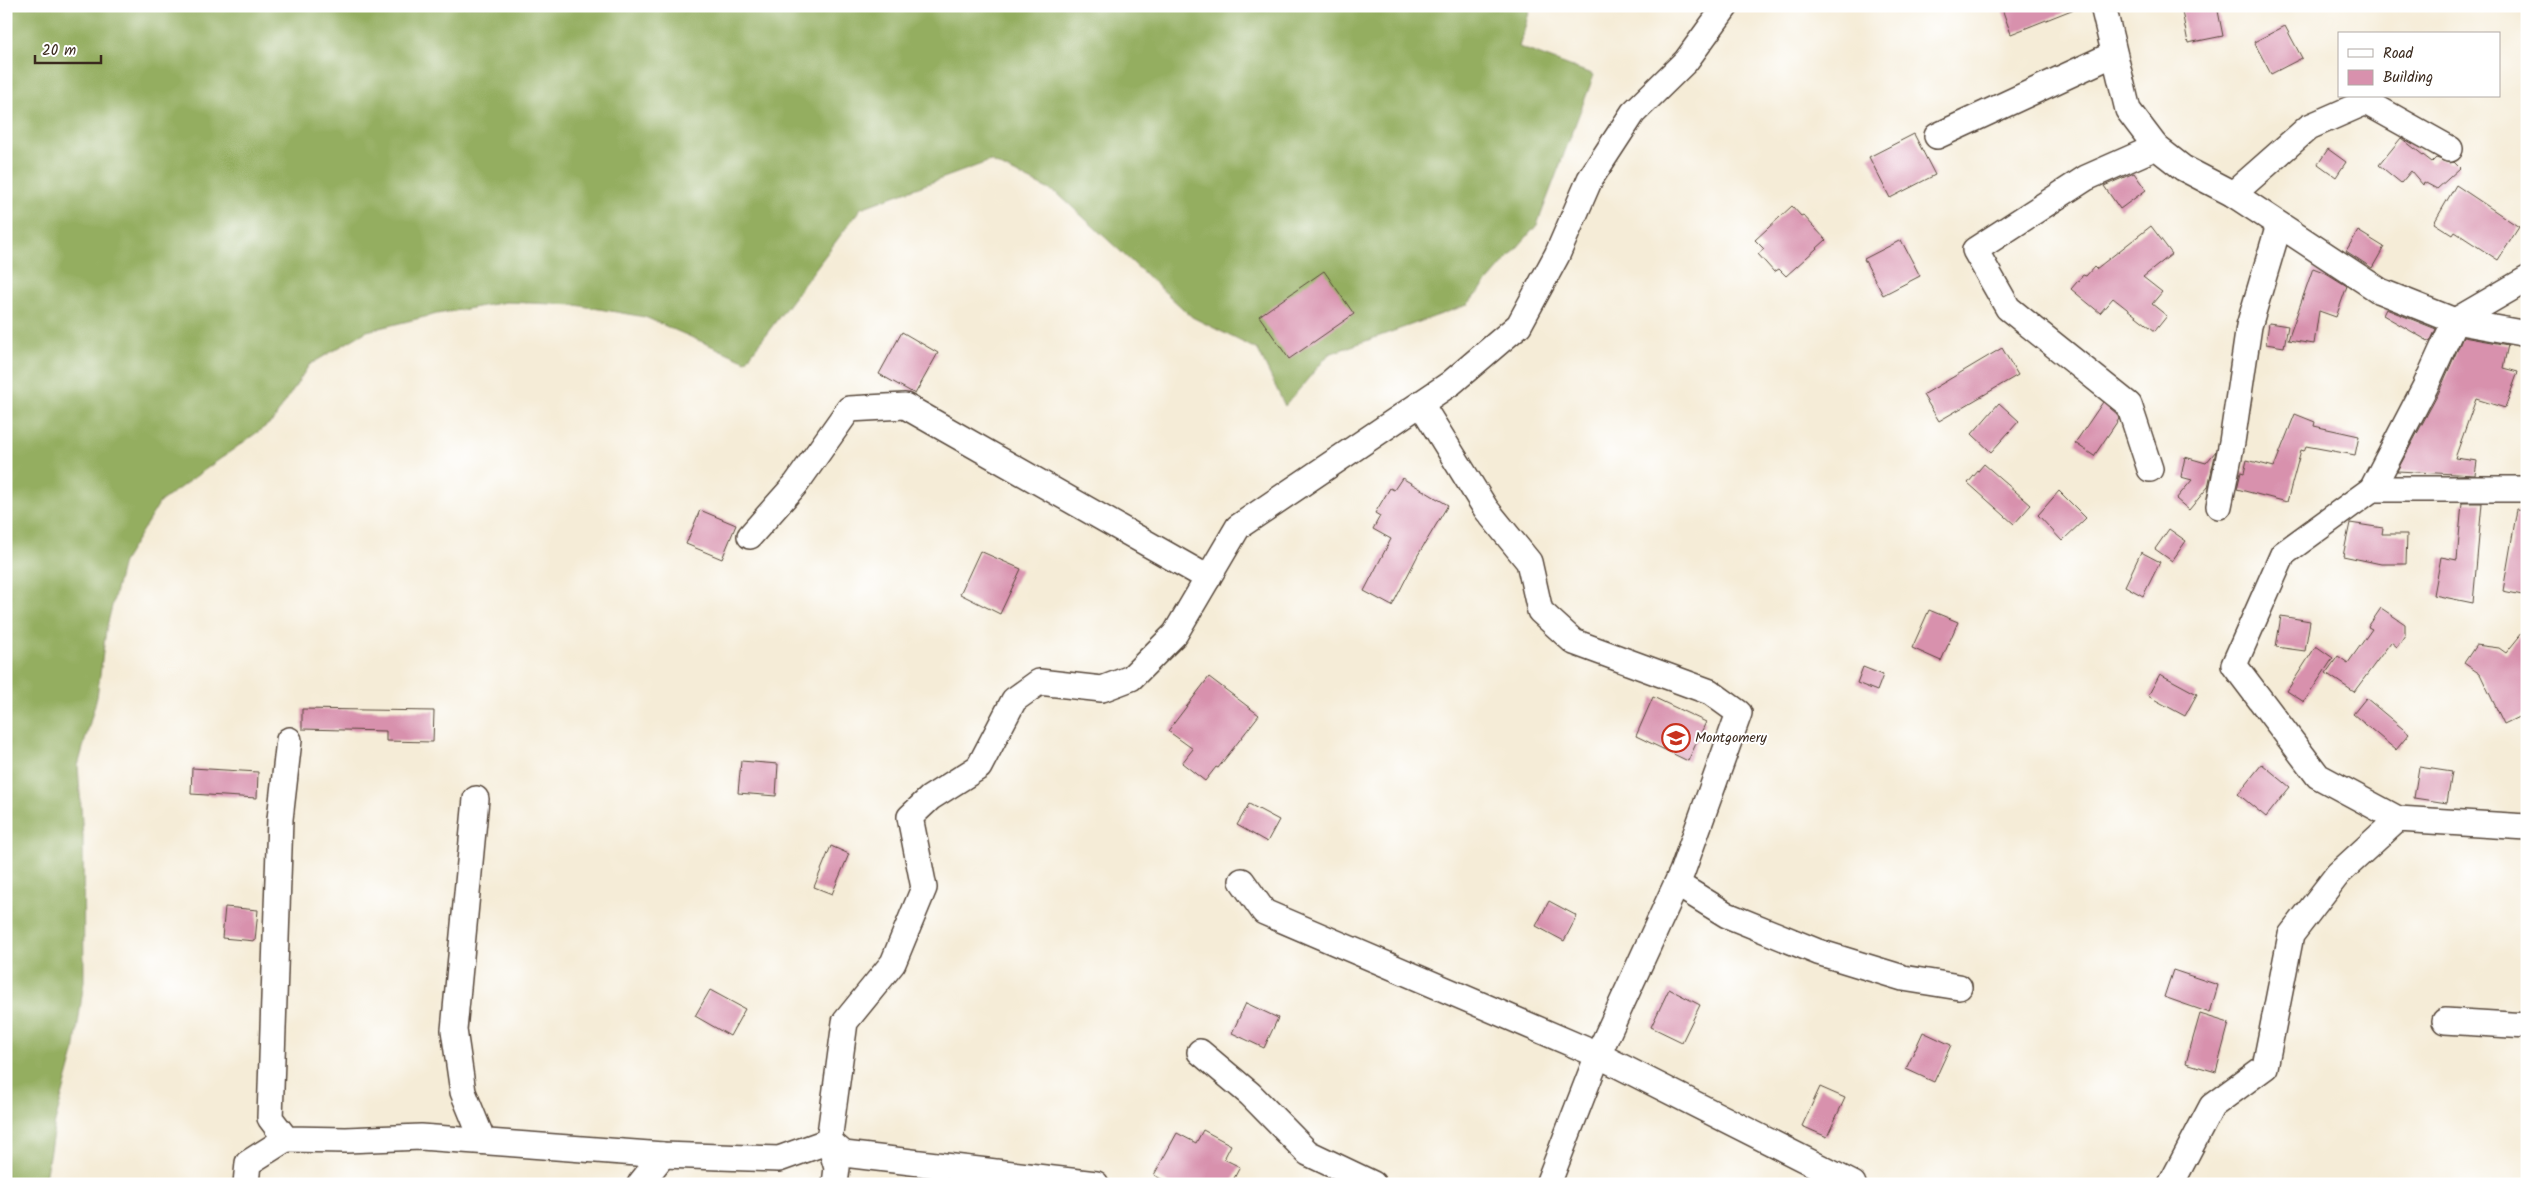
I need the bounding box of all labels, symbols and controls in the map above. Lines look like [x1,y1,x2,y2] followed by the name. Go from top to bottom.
[35,32,101,64] scale bar
[2338,32,2500,98] legend
[42,39,76,63] text: 20 m
[2383,42,2414,66] text: Road
[2383,66,2433,90] text: Building
[1661,723,1691,753] school or university icon: Montgomery
[1695,727,1767,749] place label: Montgomery

